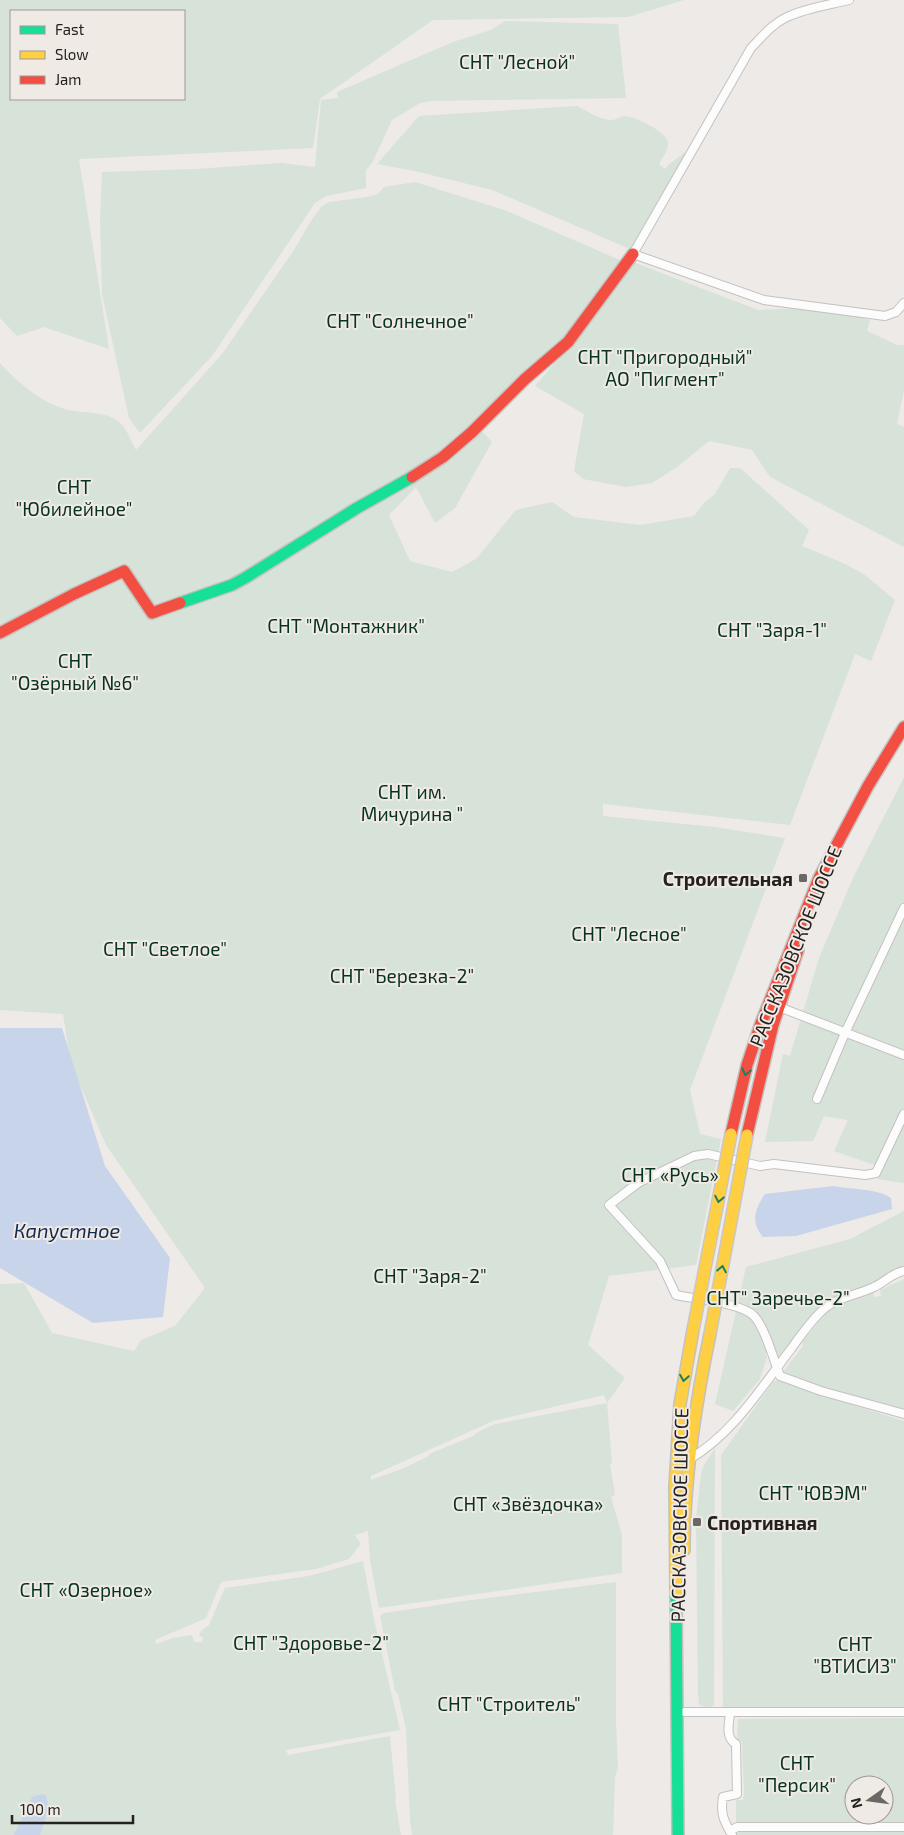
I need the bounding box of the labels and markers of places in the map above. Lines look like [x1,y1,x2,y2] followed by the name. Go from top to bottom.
[663,867,793,890] place label: Строительная
[797,872,809,884] marker: Строительная
[707,1511,818,1534] place label: Спортивная
[691,1516,703,1528] marker: Спортивная

